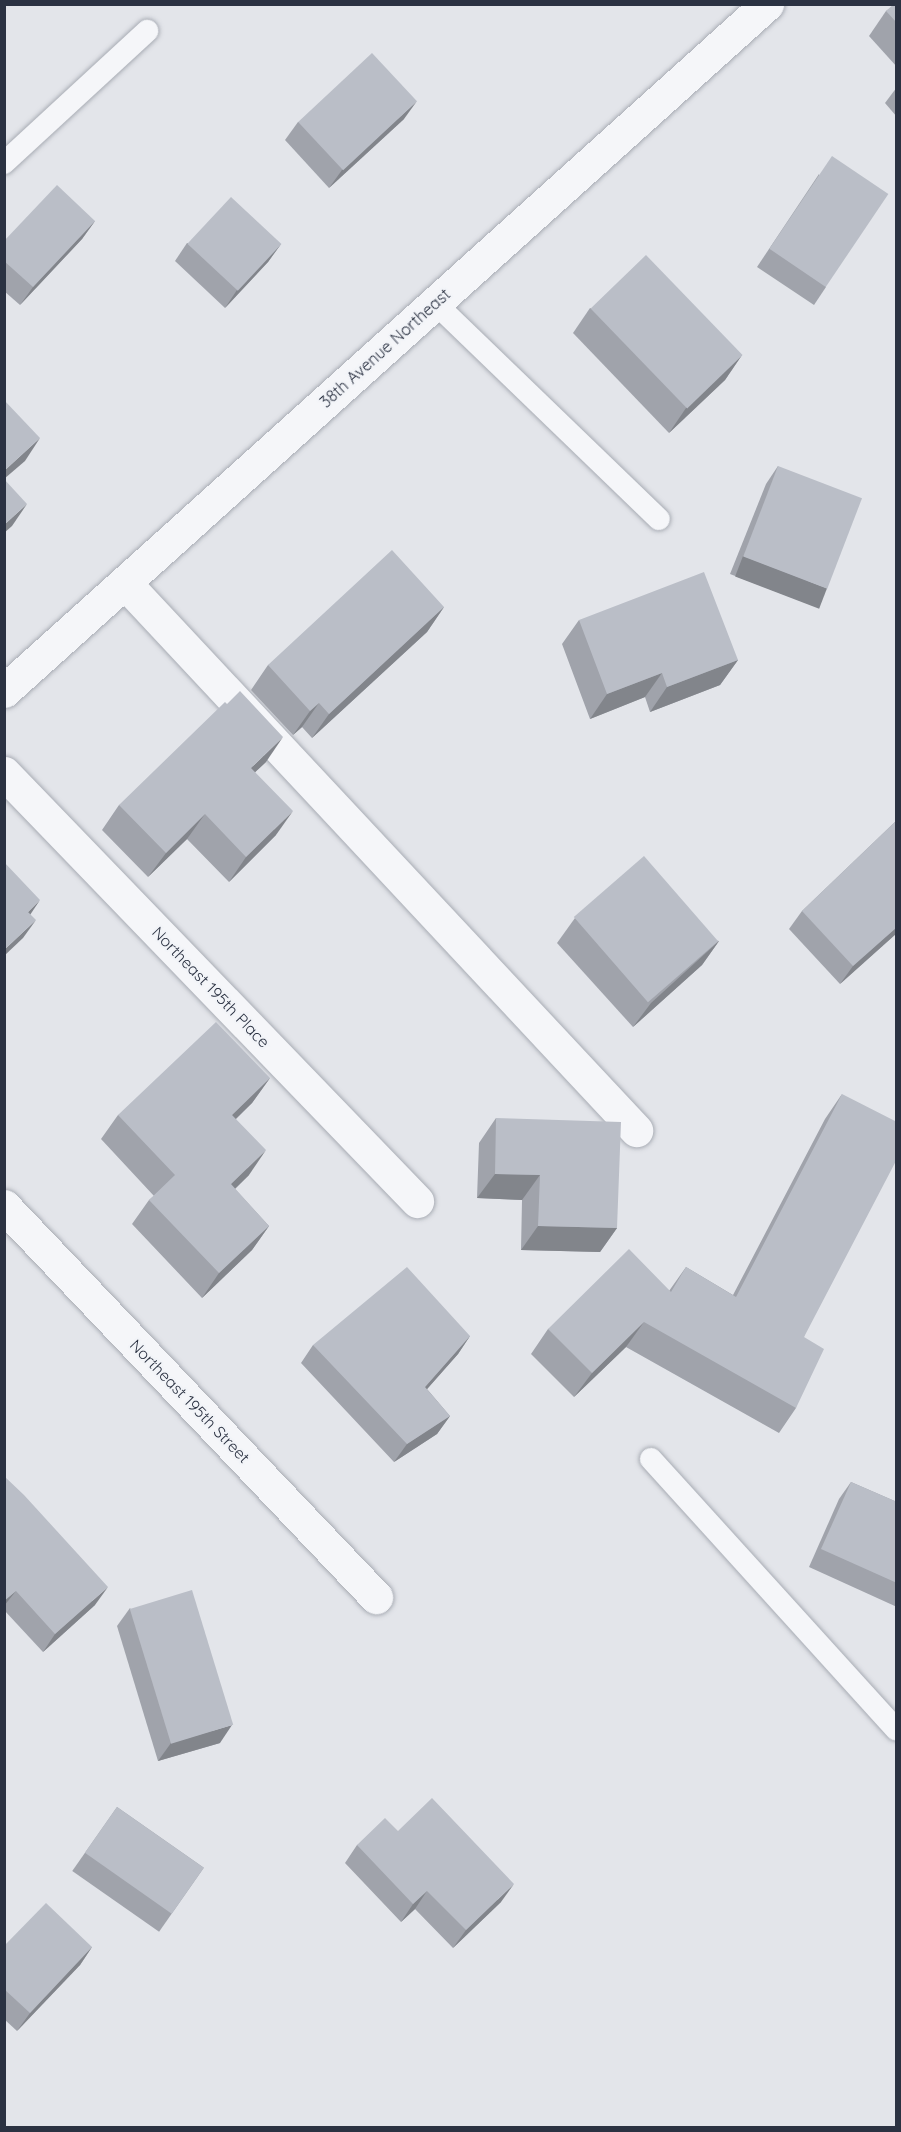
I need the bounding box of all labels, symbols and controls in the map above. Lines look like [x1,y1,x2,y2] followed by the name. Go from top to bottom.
[316,284,454,412] street label: 38th Avenue Northeast
[148,923,274,1051] street label: Northeast 195th Place
[126,1335,254,1467] street label: Northeast 195th Street

